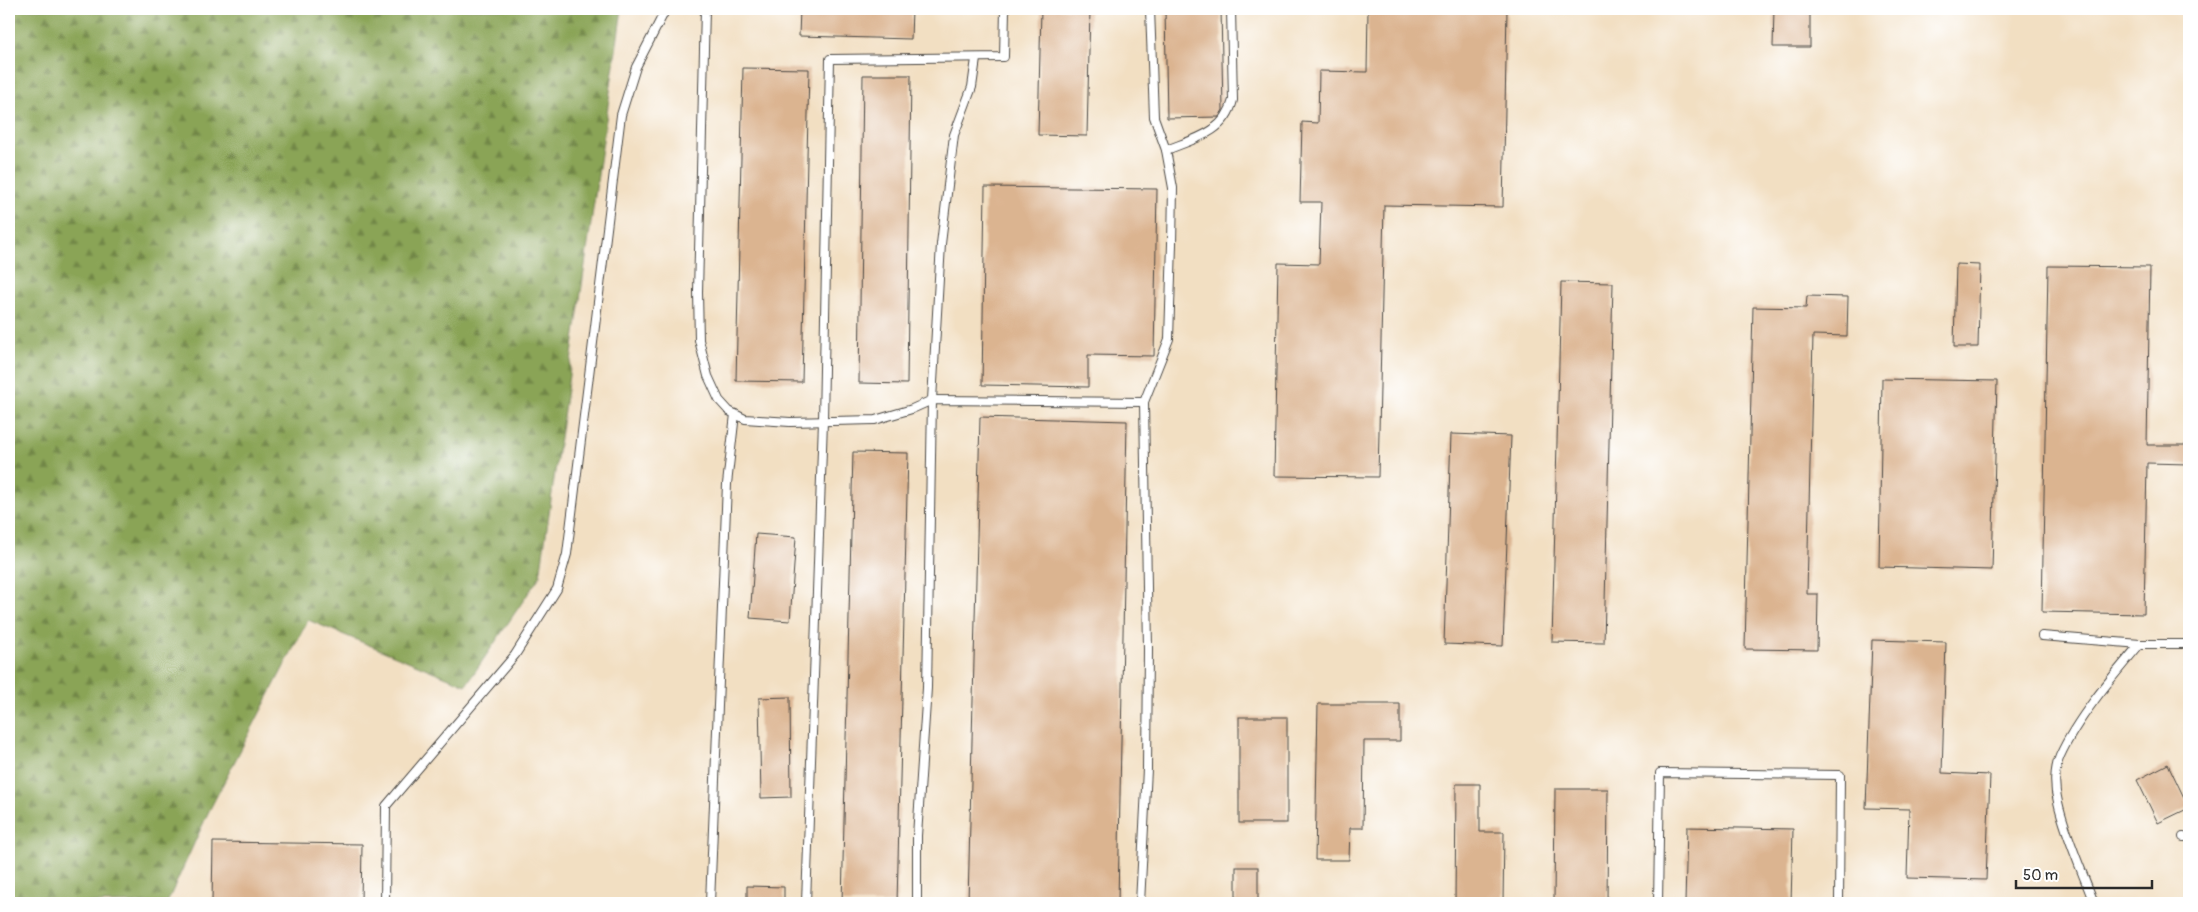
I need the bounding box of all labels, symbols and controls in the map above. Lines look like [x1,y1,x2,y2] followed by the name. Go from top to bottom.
[2016,857,2152,889] scale bar
[2023,866,2058,885] text: 50 m

